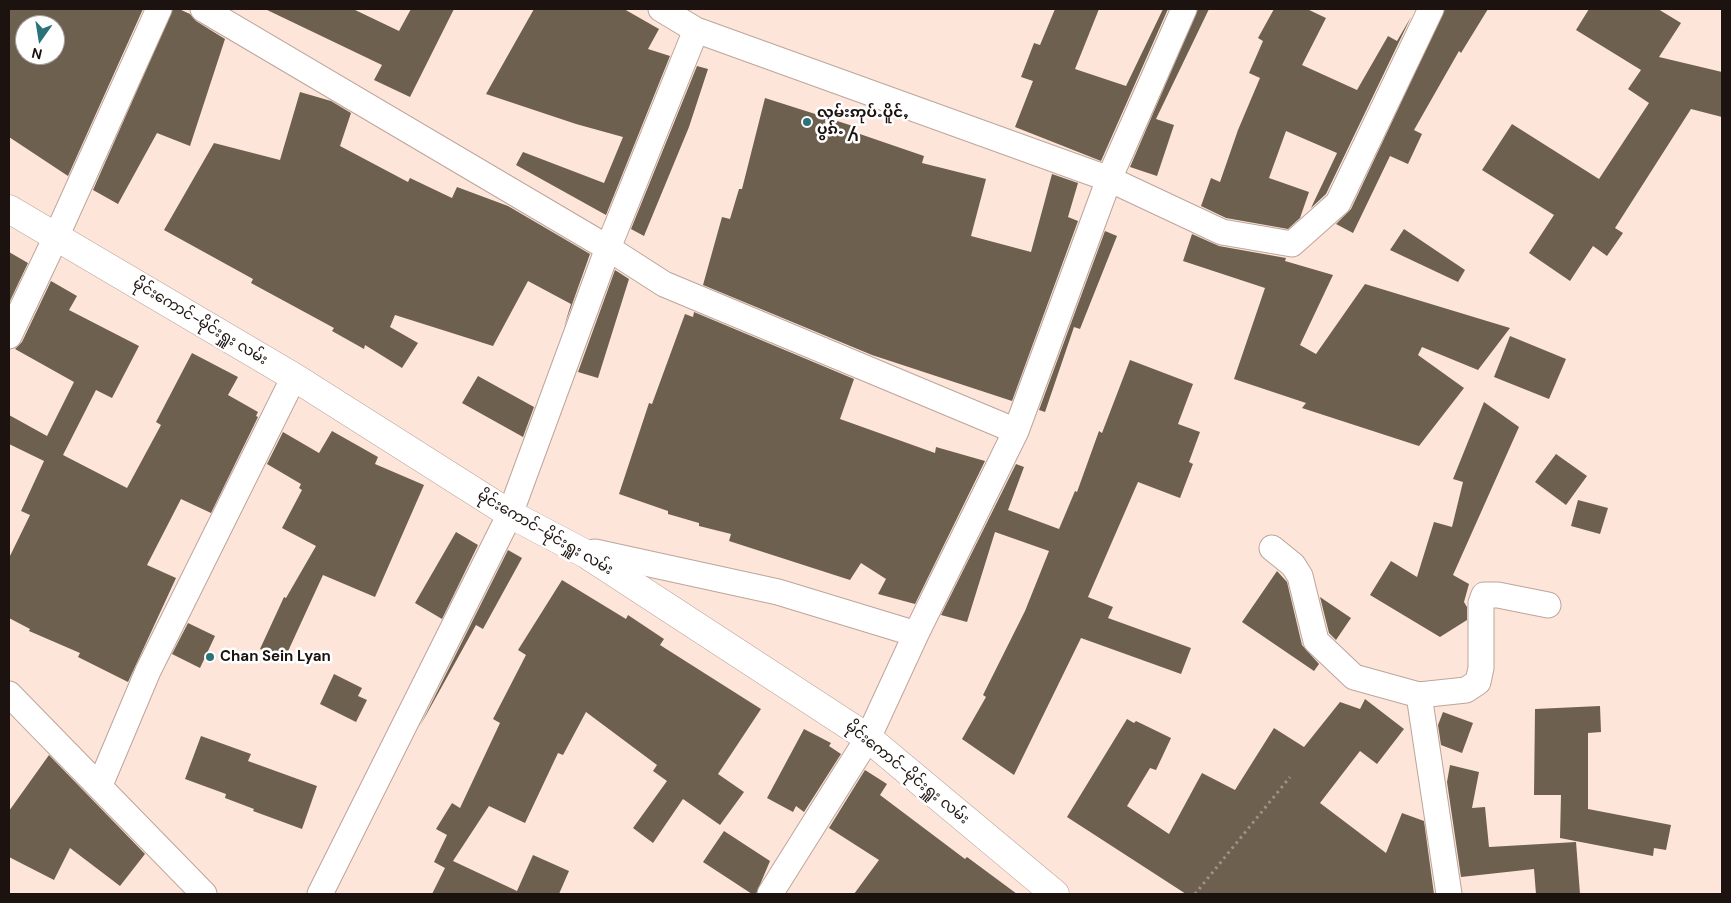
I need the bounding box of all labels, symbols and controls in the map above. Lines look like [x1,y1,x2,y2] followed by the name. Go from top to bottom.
[15,15,65,65] north arrow
[30,44,44,64] text: N
[817,104,909,139] place label: လုမ်းဢုပ်ႉပိူင်ႇ ပွၵ်ႉ ႓
[801,116,813,128] marker: လုမ်းဢုပ်ႉပိူင်ႇ ပွၵ်ႉ ႓
[129,275,271,369] street label: မိုင်းကောင်-မိုင်းရှူး လမ်း
[474,487,616,579] street label: မိုင်းကောင်-မိုင်းရှူး လမ်း
[220,648,331,666] place label: Chan Sein Lyan
[204,651,216,663] marker: Chan Sein Lyan
[842,718,972,828] street label: မိုင်းကောင်-မိုင်းရှူး လမ်း

